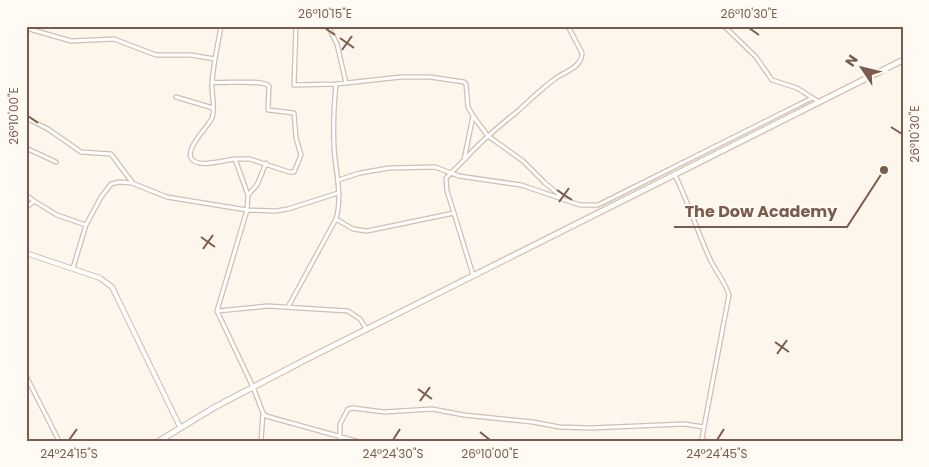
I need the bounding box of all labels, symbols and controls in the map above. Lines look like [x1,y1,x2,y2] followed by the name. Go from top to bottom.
[298,5,352,22] text: 26°10'15"E
[721,5,778,22] text: 26°10'30"E
[836,42,886,92] north arrow
[840,50,863,71] text: N
[5,87,22,145] text: 26°10'00"E
[906,106,923,163] text: 26°10'30"E
[674,196,847,227] callout: The Dow Academy
[685,200,838,223] text: The Dow Academy
[40,445,98,462] text: 24°24'15"S
[363,445,423,462] text: 24°24'30"S
[461,445,519,462] text: 26°10'00"E
[686,445,748,462] text: 24°24'45"S

